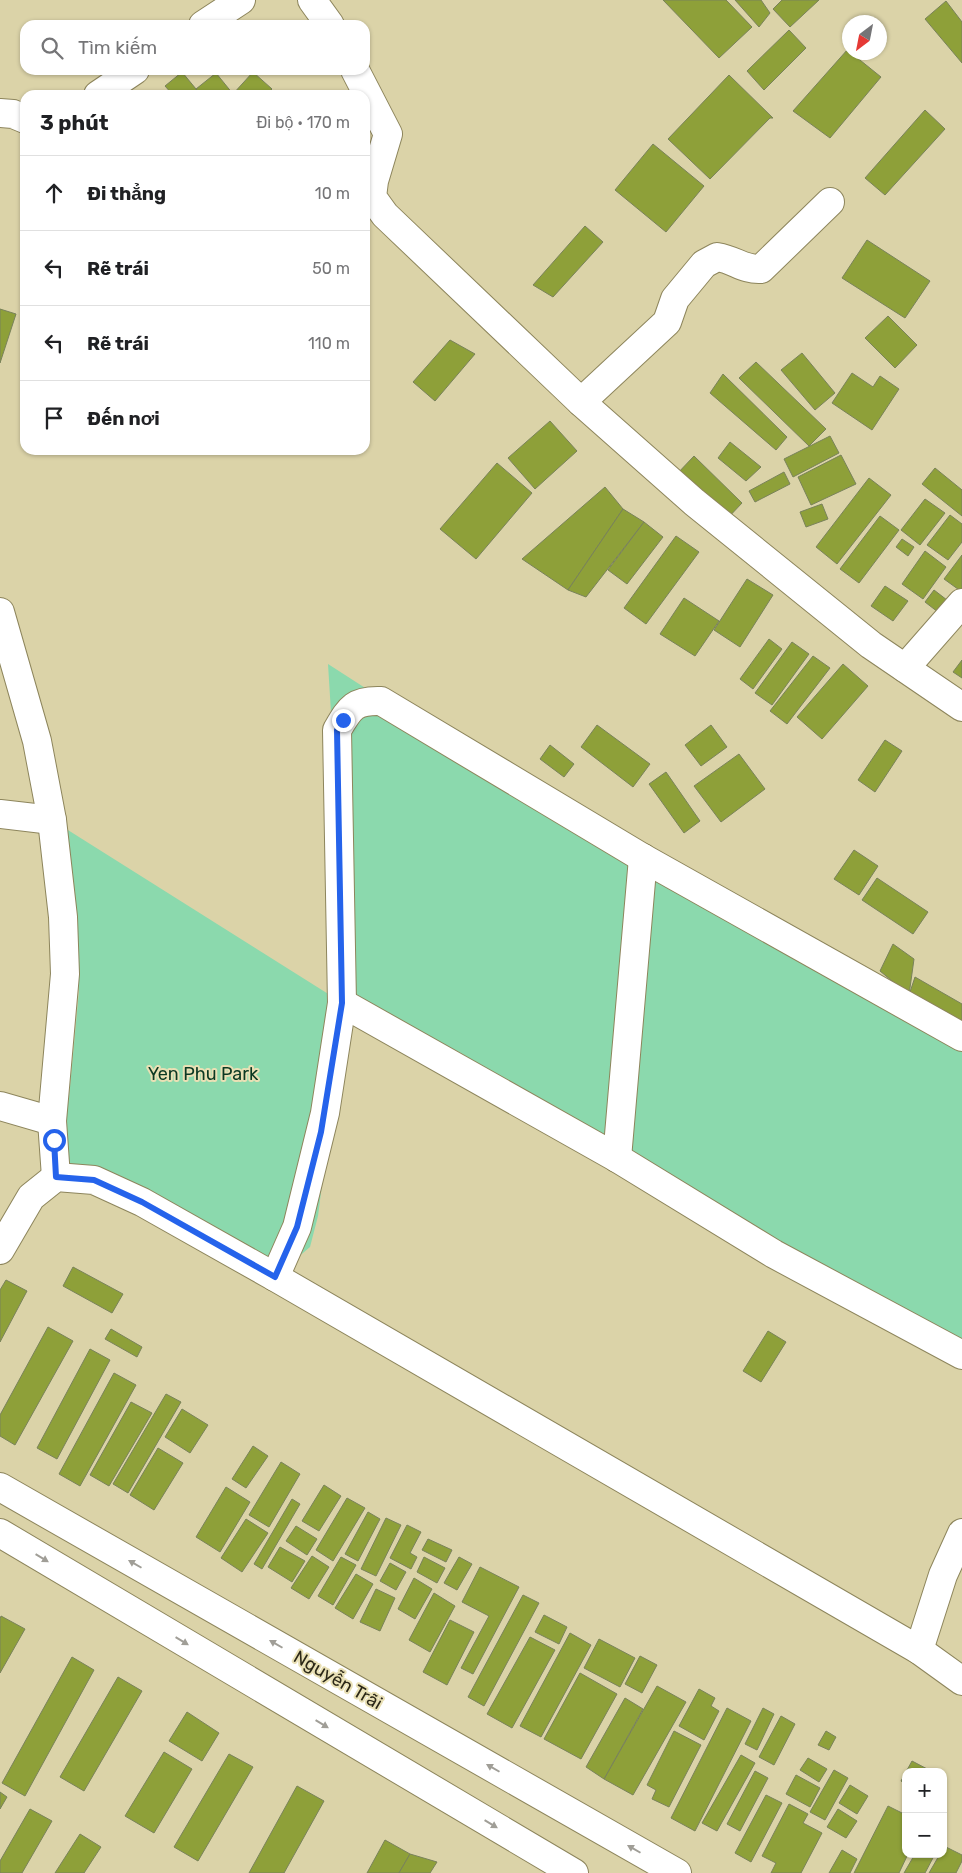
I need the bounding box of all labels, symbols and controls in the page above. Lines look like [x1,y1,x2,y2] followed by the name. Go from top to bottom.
[842,15,887,60] north arrow
[20,20,370,75] search box
[38,34,66,62] icon: search
[78,36,157,59] text: Tìm kiếm
[40,110,108,135] text: 3 phút
[256,113,350,132] text: Đi bộ · 170 m
[40,179,68,207] icon: ahead
[87,182,166,205] text: Đi thẳng
[315,184,350,203] text: 10 m
[40,254,68,282] icon: left
[87,257,149,280] text: Rẽ trái
[312,259,350,278] text: 50 m
[40,329,68,357] icon: left
[87,332,149,355] text: Rẽ trái
[308,334,350,353] text: 110 m
[40,404,68,432] icon: arrive
[87,407,160,430] text: Đến nơi
[332,709,355,732] route end
[148,1063,259,1085] park label: Yen Phu Park
[43,1129,66,1152] route start
[35,1553,48,1562] one-way arrow
[127,1560,142,1568] one-way arrow
[175,1636,188,1645] one-way arrow
[269,1640,283,1649] one-way arrow
[290,1645,387,1714] street label: Nguyễn Trãi
[315,1719,328,1728] one-way arrow
[487,1764,500,1773] one-way arrow
[902,1768,947,1858] map controls
[902,1768,947,1813] button: +
[902,1813,947,1858] button: −
[485,1820,498,1829] one-way arrow
[627,1845,642,1853] one-way arrow

